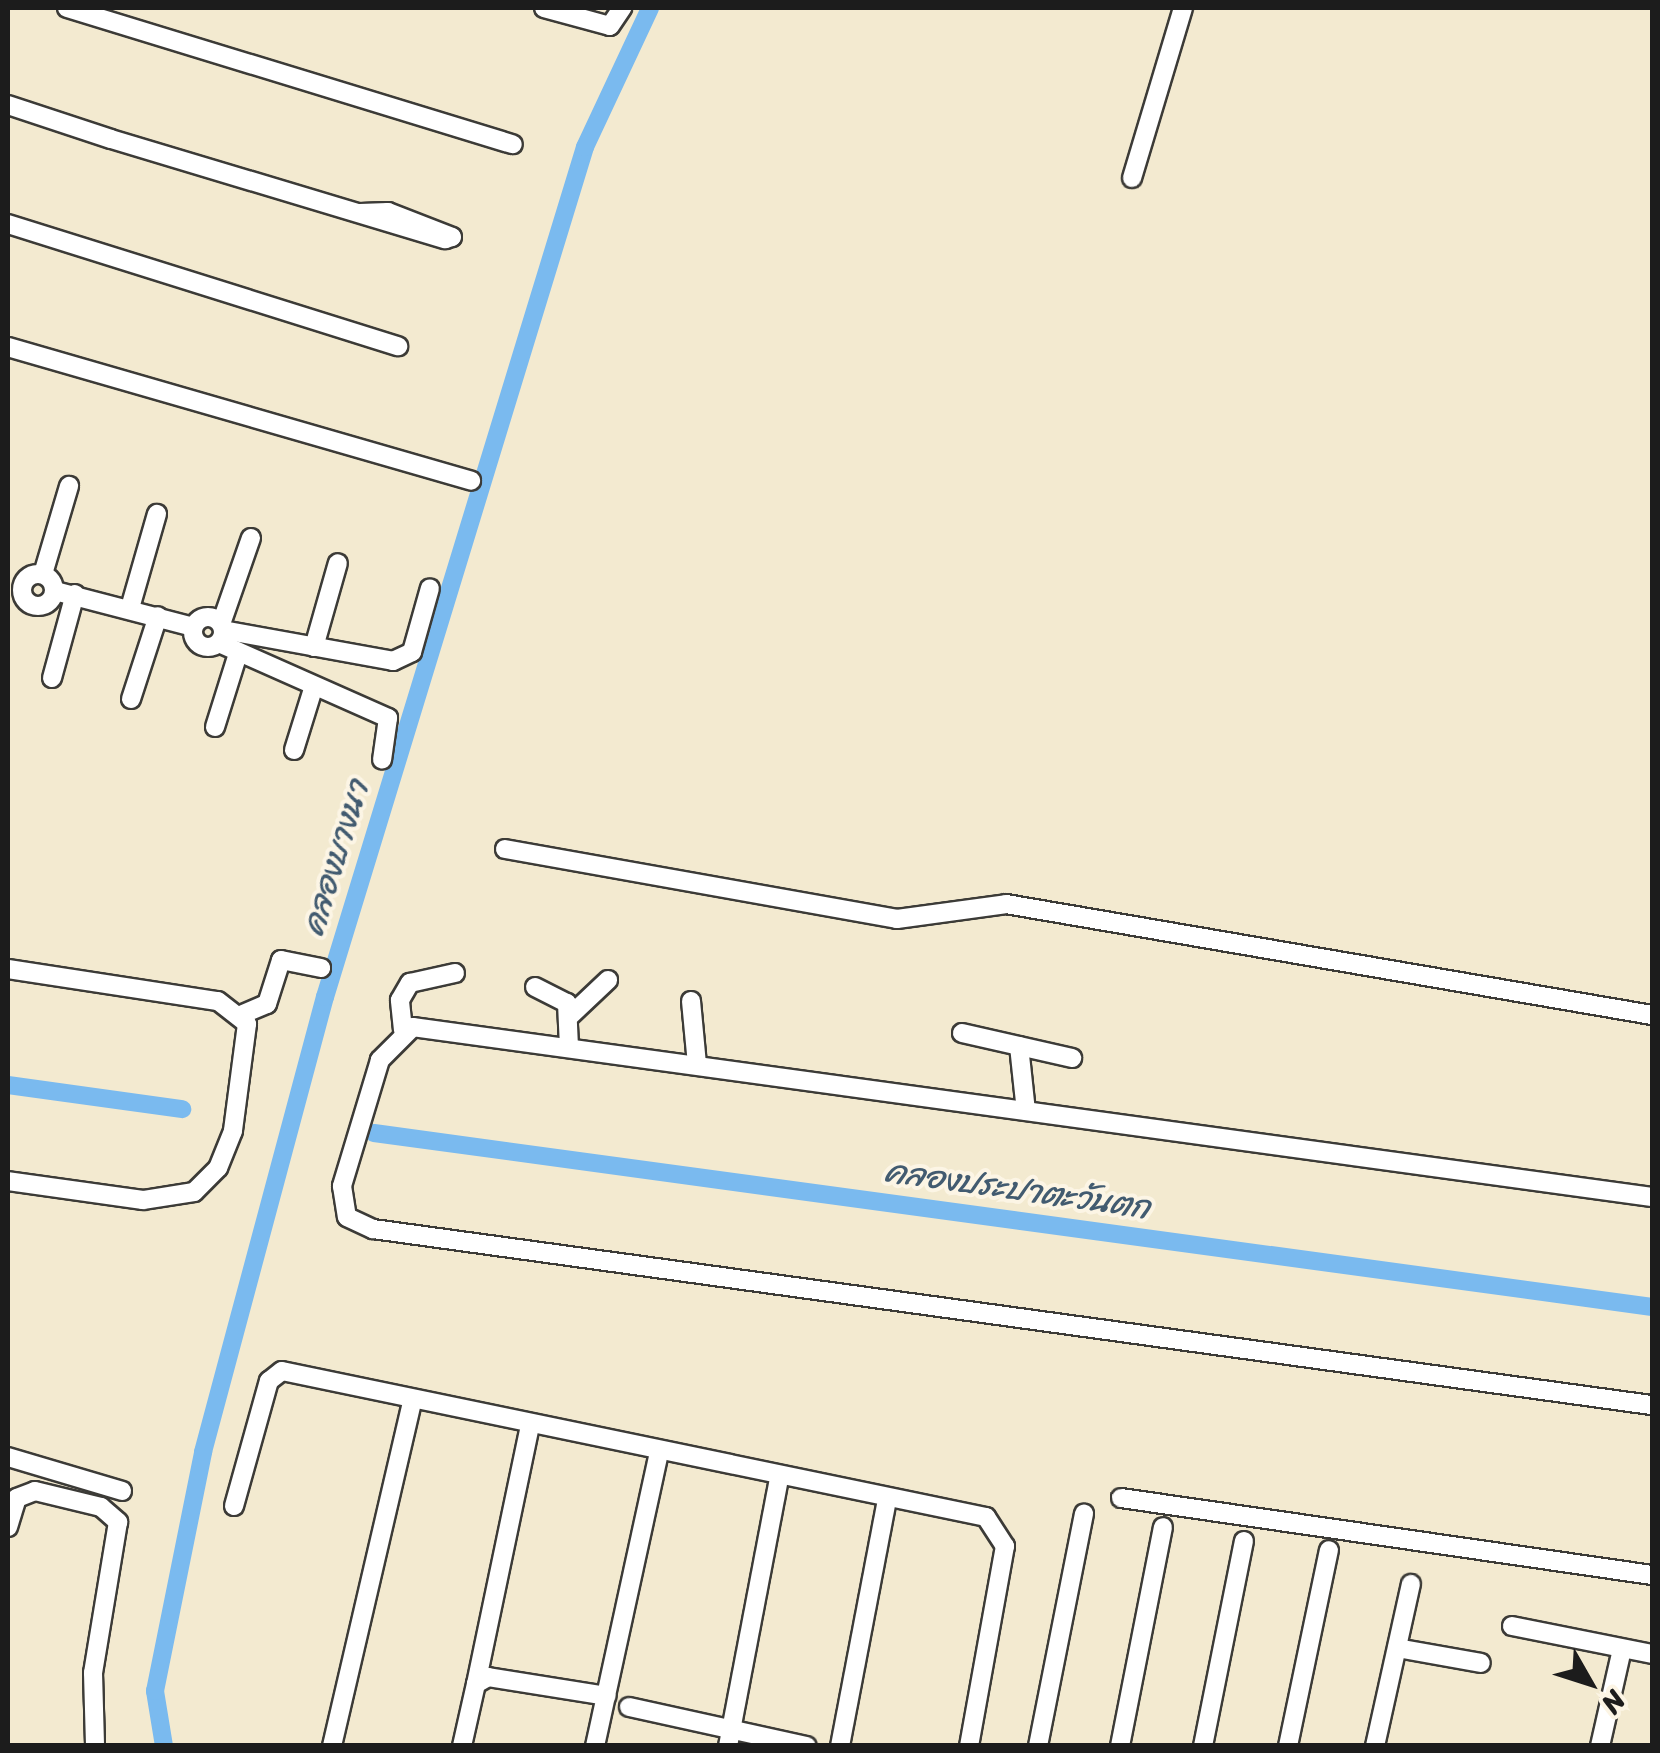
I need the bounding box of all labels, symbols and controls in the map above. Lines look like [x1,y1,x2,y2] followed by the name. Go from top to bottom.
[294,776,378,940] water label: คลองบางนา
[882,1152,1152,1228] water label: คลองประปาตะวันตก
[1540,1633,1640,1733] north arrow
[1589,1679,1639,1725] text: N

